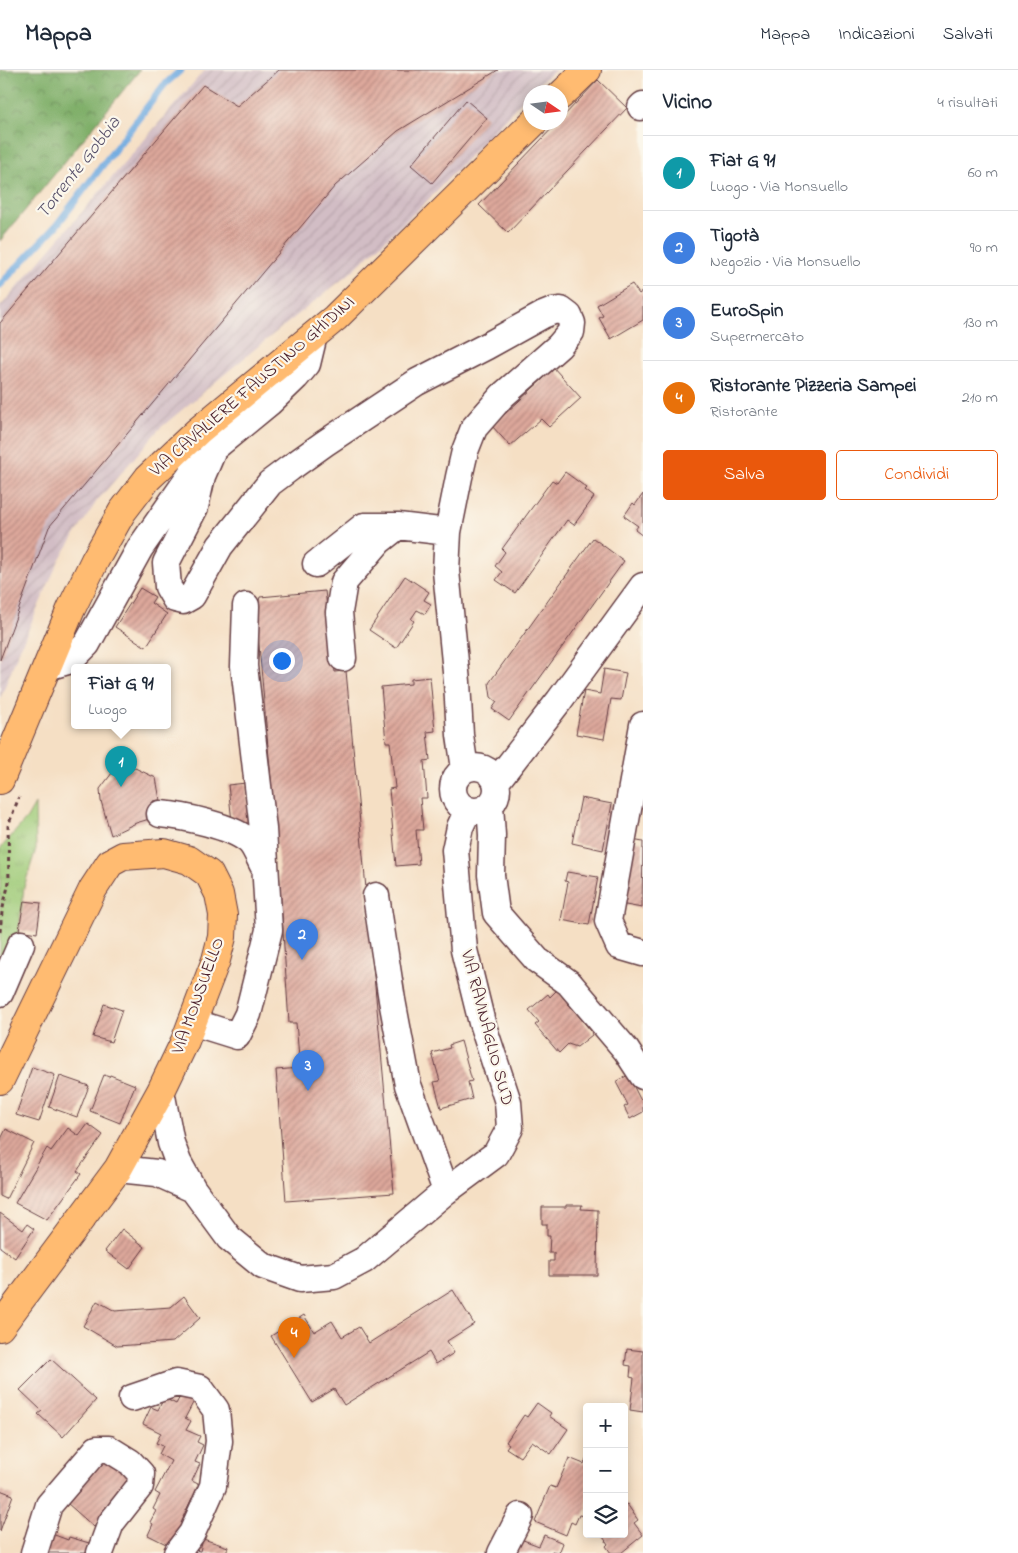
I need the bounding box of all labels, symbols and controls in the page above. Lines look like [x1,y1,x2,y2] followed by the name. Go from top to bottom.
[25,17,92,52] text: Mappa
[760,22,810,48] text: Mappa
[838,22,915,48] text: Indicazioni
[943,22,993,48] text: Salvati
[523,85,568,130] north arrow
[663,88,712,118] text: Vicino
[937,91,998,115] text: 4 risultati
[30,110,128,225] water label: Torrente Gobbia
[710,148,776,175] text: Fiat G 91
[676,161,682,185] text: 1
[968,161,998,185] text: 60 m
[710,175,848,199] text: Luogo · Via Monsuello
[710,223,759,250] text: Tigotà
[675,236,683,260] text: 2
[970,236,998,260] text: 90 m
[710,250,861,274] text: Negozio · Via Monsuello
[144,290,361,484] street label: VIA CAVALIERE FAUSTINO GHIDINI
[710,298,783,325] text: EuroSpin
[676,311,682,335] text: 3
[963,311,998,335] text: 130 m
[710,325,804,349] text: Supermercato
[710,373,917,400] text: Ristorante Pizzeria Sampei
[676,386,682,410] text: 4
[962,386,998,410] text: 210 m
[710,400,778,424] text: Ristorante
[663,450,826,500] button: Salva
[836,450,998,500] button: Condividi
[269,648,295,674] your location
[71,664,171,729] popup
[88,671,154,698] text: Fiat G 91
[88,698,127,722] text: Luogo
[105,746,137,787] pin: 1
[286,919,318,960] pin: 2
[166,934,232,1059] street label: VIA MONSUELLO
[452,946,519,1109] street label: VIA RAVINAGLIO SUD
[292,1050,324,1091] pin: 3
[278,1317,310,1358] pin: 4
[583,1403,628,1538] map controls
[583,1403,628,1448] button: +
[583,1448,628,1493] button: −
[583,1493,628,1538] button: layers

